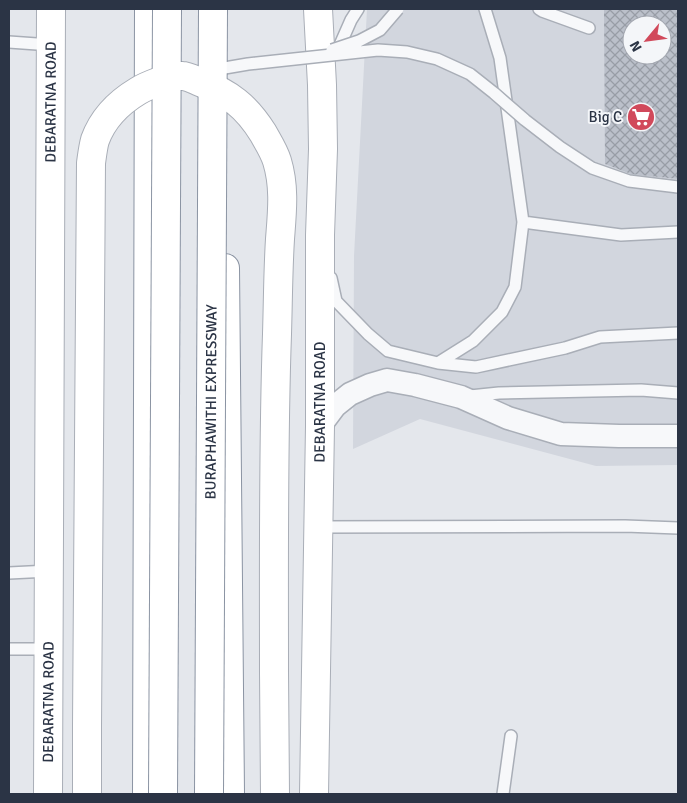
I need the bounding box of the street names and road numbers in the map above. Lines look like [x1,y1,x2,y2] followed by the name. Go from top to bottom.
[41,41,60,163] street label: DEBARATNA ROAD
[202,304,220,500] street label: BURAPHAWITHI EXPRESSWAY
[310,341,329,463] street label: DEBARATNA ROAD
[39,641,58,763] street label: DEBARATNA ROAD

